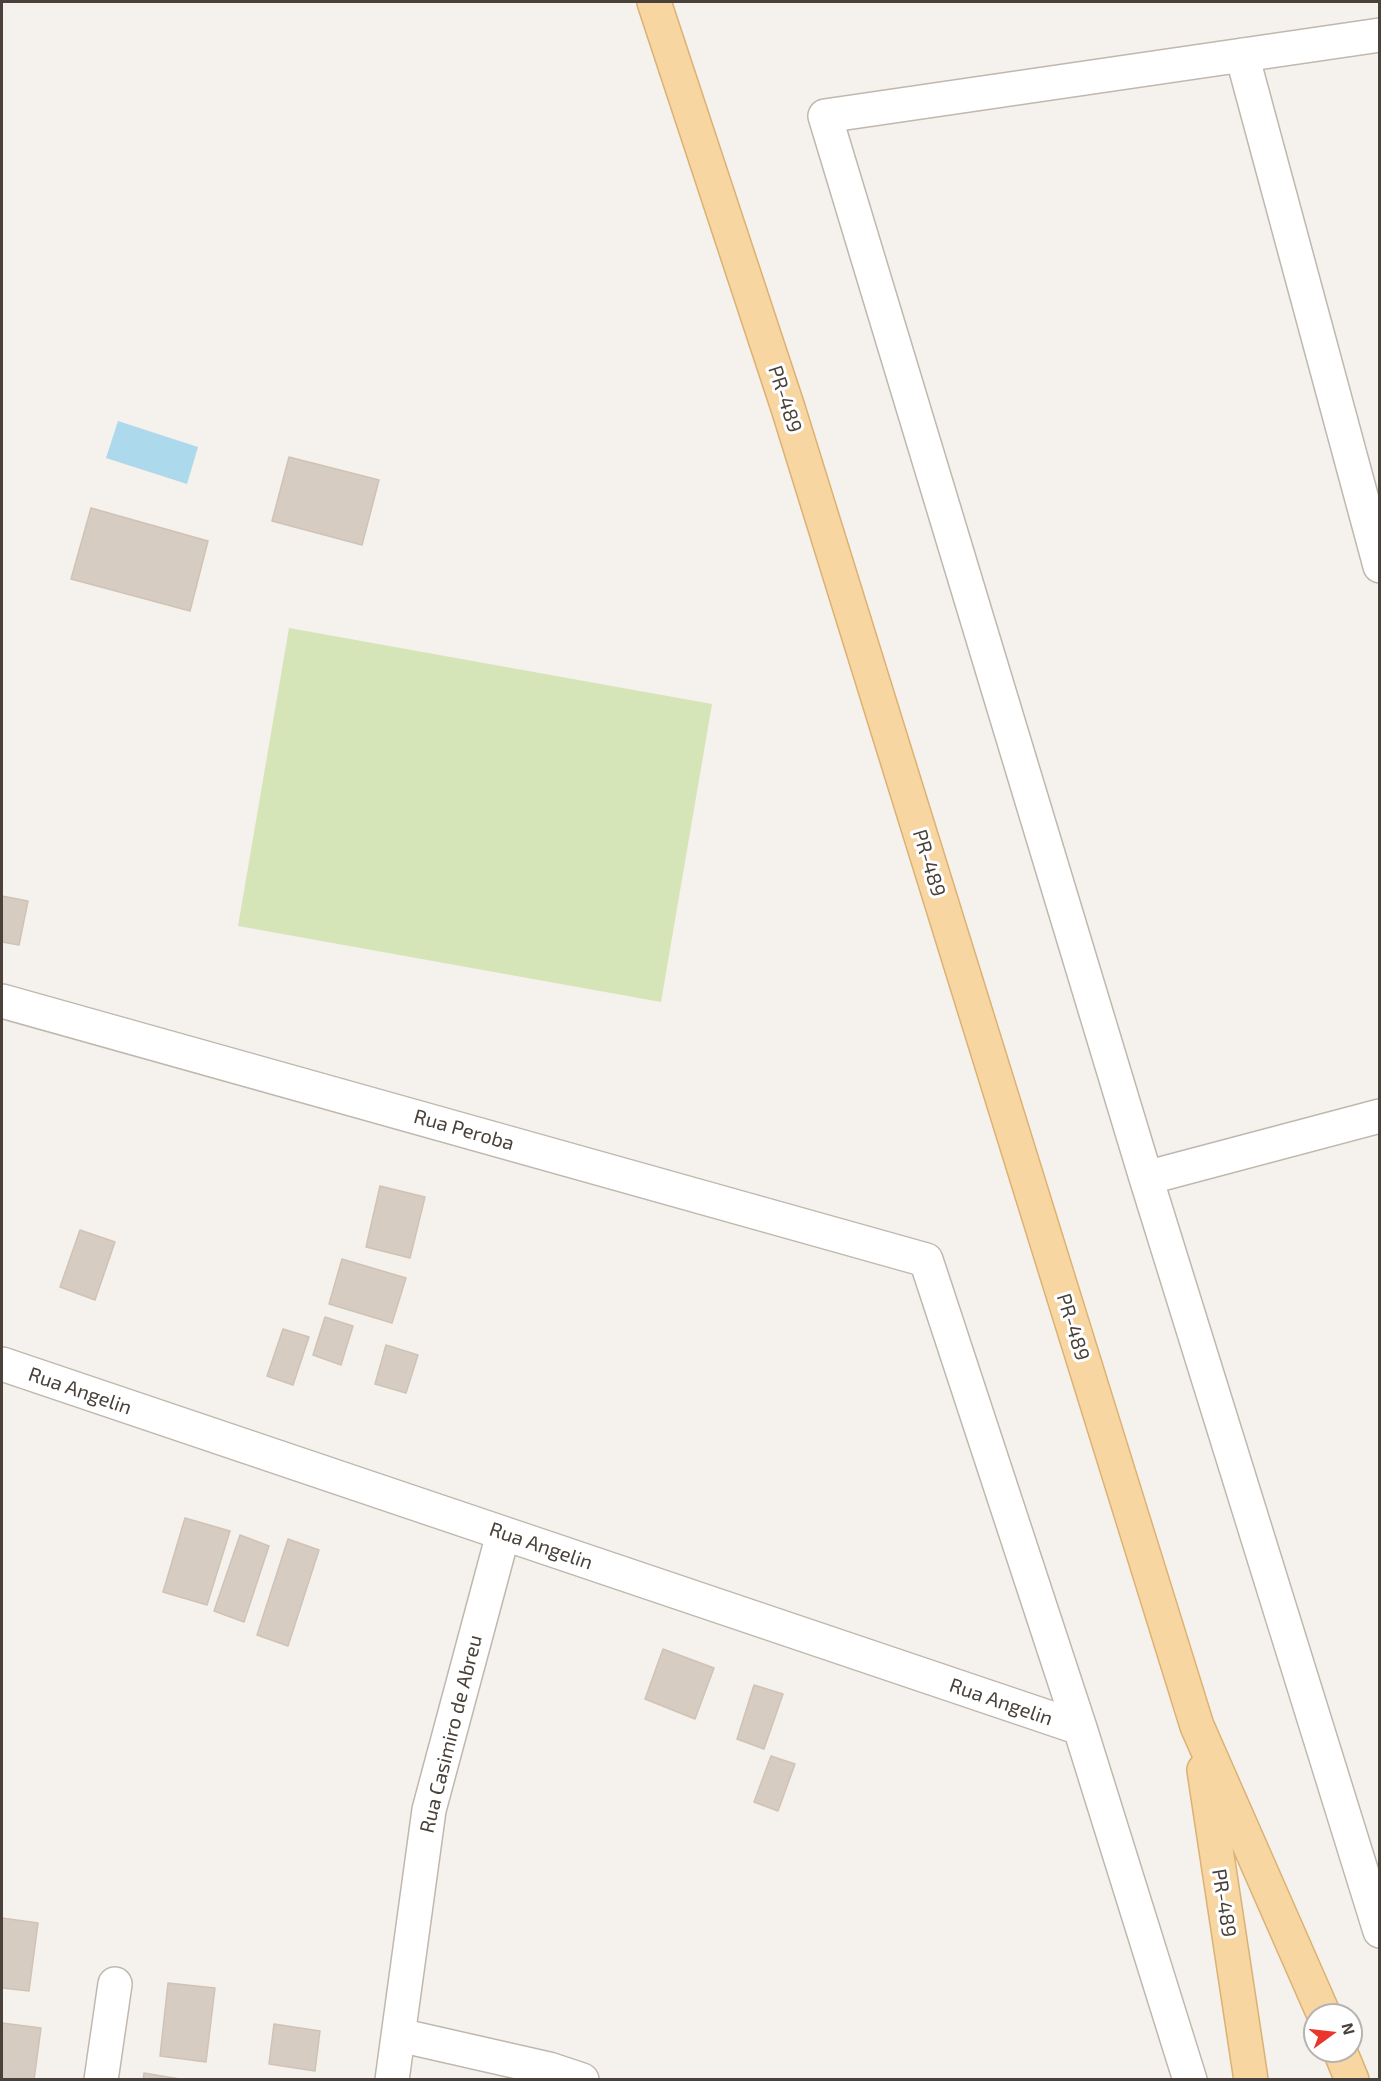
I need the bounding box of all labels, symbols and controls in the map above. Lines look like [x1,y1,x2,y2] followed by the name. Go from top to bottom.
[763,362,807,436] street label: PR-489
[907,826,951,900] street label: PR-489
[411,1104,517,1156] street label: Rua Peroba
[1051,1290,1095,1364] street label: PR-489
[25,1362,135,1420] street label: Rua Angelin
[486,1517,596,1575] street label: Rua Angelin
[415,1633,487,1835] street label: Rua Casimiro de Abreu
[946,1673,1056,1731] street label: Rua Angelin
[1207,1867,1241,1939] street label: PR-489
[1303,2003,1363,2063] north arrow
[1338,2021,1360,2037] text: N

